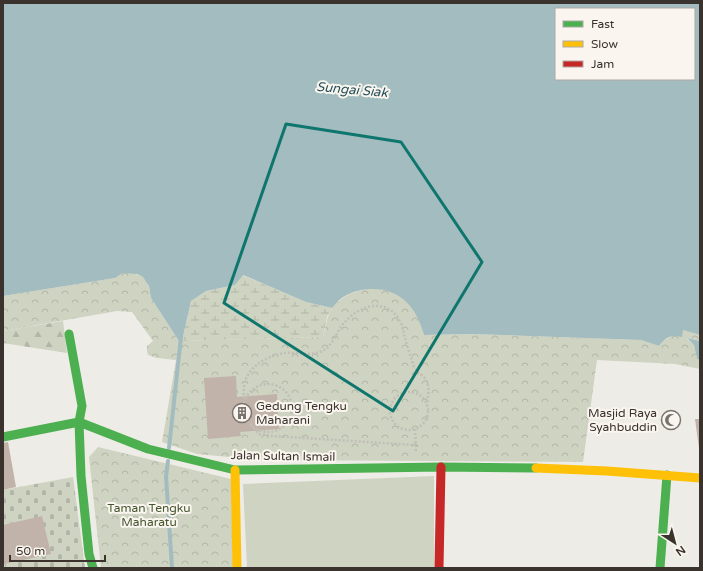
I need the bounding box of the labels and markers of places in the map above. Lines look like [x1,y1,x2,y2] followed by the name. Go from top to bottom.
[256,399,347,427] place label: Gedung Tengku Maharani
[231,402,253,424] building icon: Gedung Tengku Maharani
[588,406,657,434] place label: Masjid Raya Syahbuddin
[660,409,682,431] mosque icon: Masjid Raya Syahbuddin

